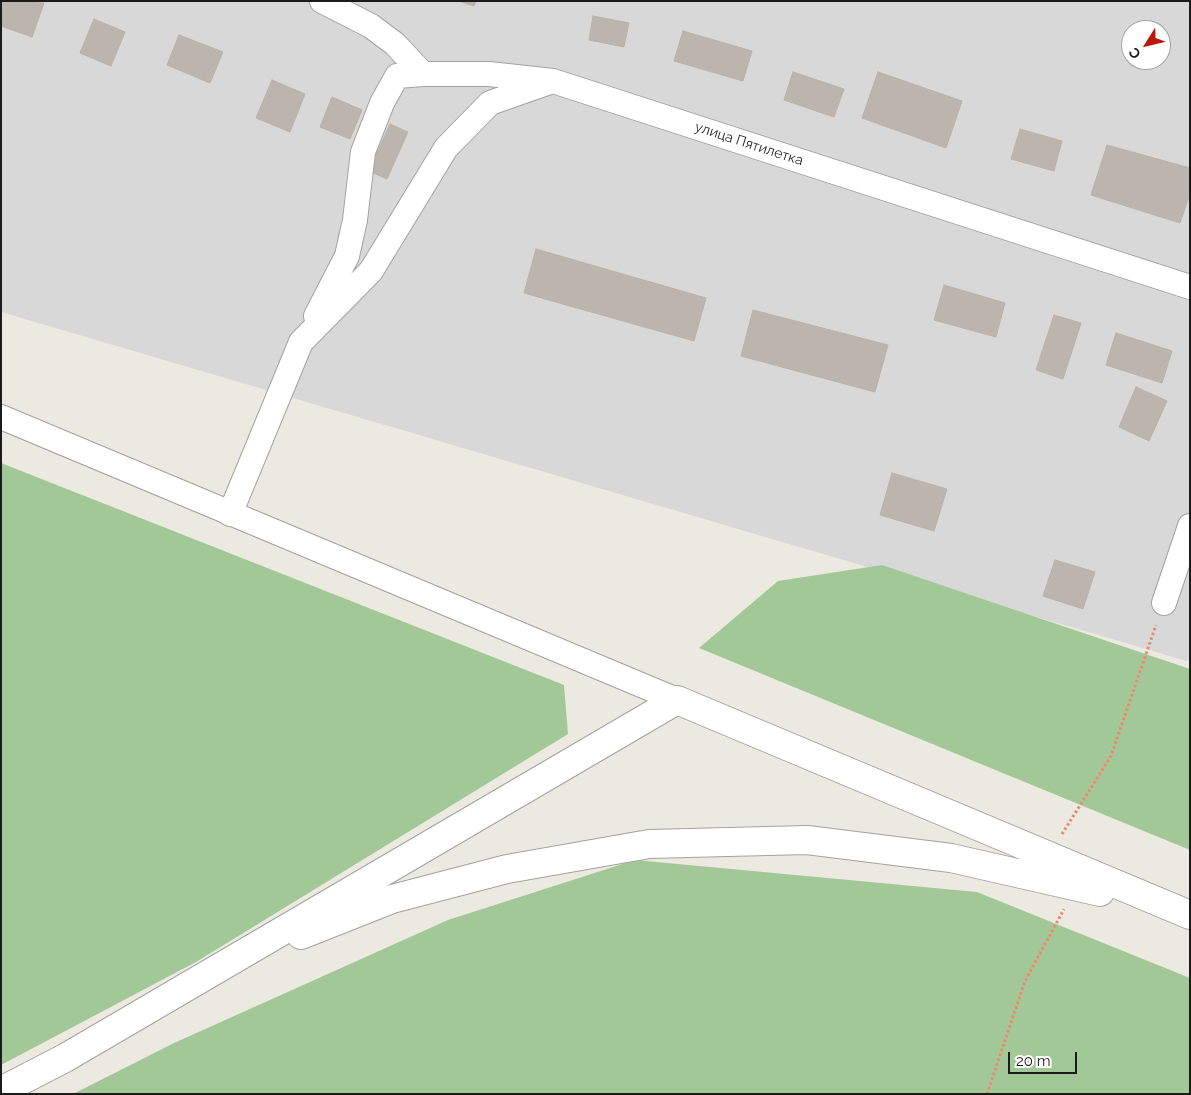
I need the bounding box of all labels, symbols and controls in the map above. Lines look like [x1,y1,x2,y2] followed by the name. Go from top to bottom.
[1121,20,1171,70] north arrow
[1125,45,1144,62] text: С
[693,119,805,169] street label: улица Пятилетка
[1011,1042,1080,1074] scale bar
[1016,1052,1051,1070] text: 20 m

